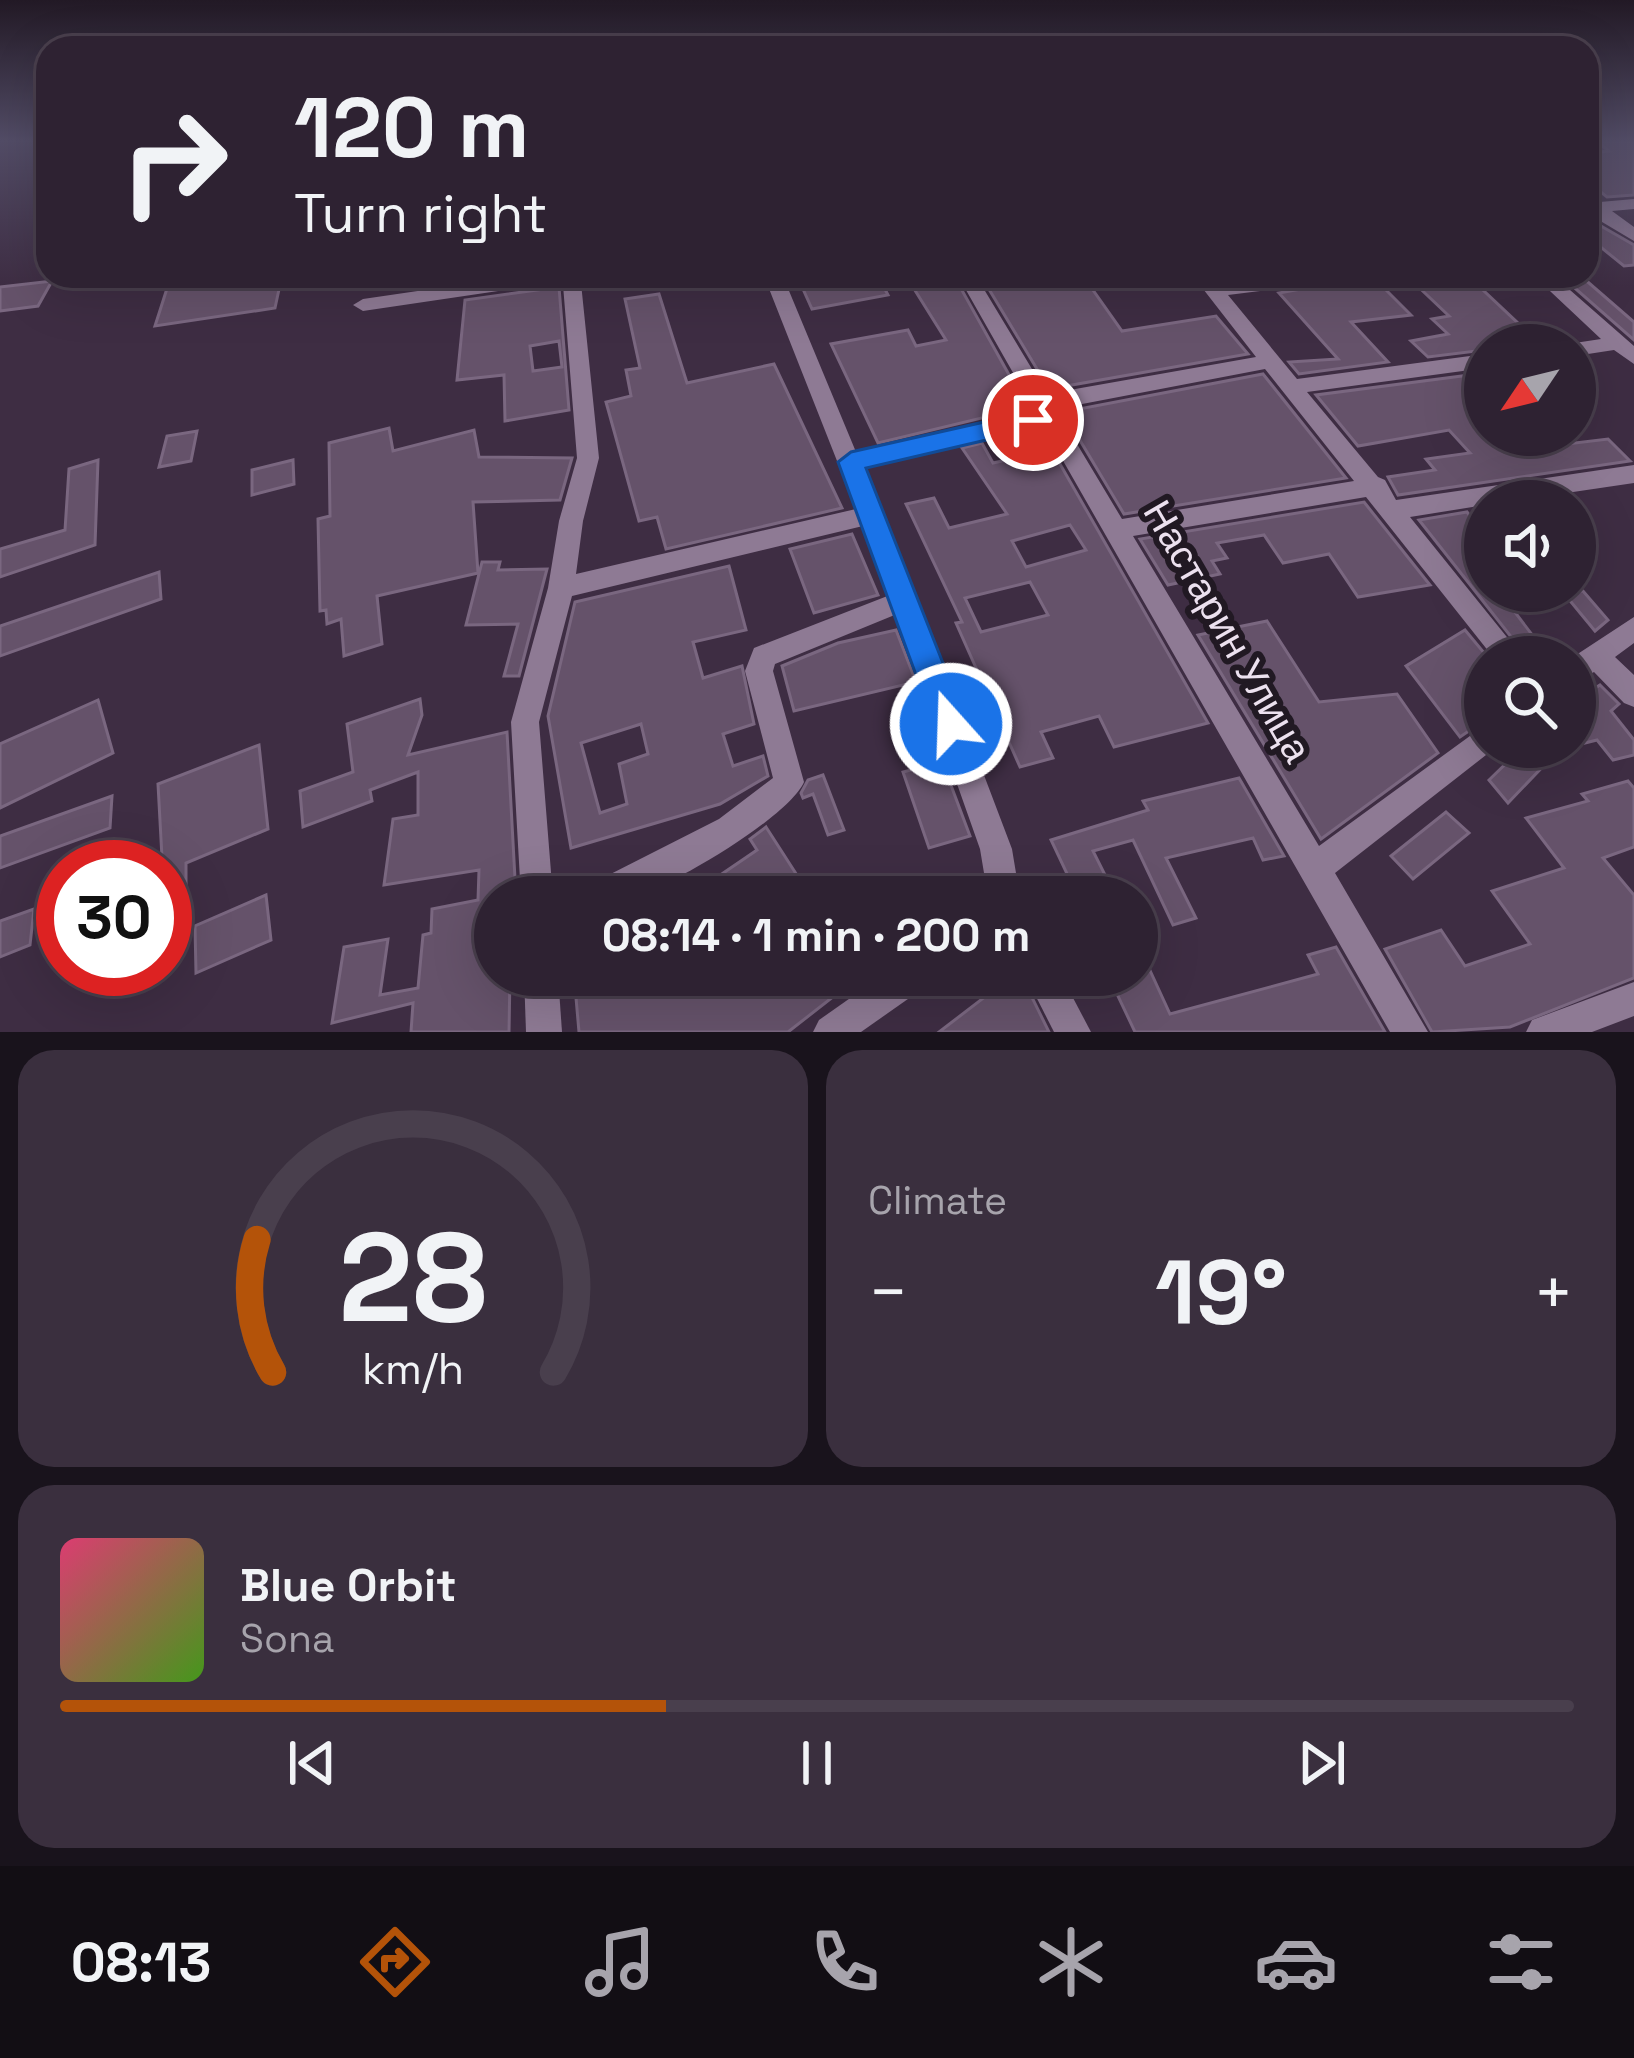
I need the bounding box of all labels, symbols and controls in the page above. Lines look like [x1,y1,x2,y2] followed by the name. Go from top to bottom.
[294,74,529,182] text: 120 m
[96,84,252,240] icon: right
[294,179,547,248] text: Turn right
[1464,324,1596,456] north arrow
[1464,324,1596,768] map controls
[982,369,1084,471] pin
[1000,387,1066,453] icon: arrive
[1464,480,1596,612] button: sound
[1133,492,1322,771] street label: Настарин Улица
[1464,636,1596,768] button: search
[888,661,1014,787] position arrow
[36,840,192,996] speed limit sign: 30
[602,907,1030,964] text: 08:14 · 1 min · 200 m
[868,1176,1007,1225] text: Climate
[338,1198,488,1357] text: 28
[1155,1235,1287,1350] text: 19°
[868,1250,909,1334] text: −
[1533,1250,1574,1334] text: +
[362,1341,464,1396] text: km/h
[240,1557,456,1614] text: Blue Orbit
[240,1614,334,1663] text: Sona
[279,1730,345,1796] icon: previous
[784,1730,850,1796] icon: pause
[1289,1730,1355,1796] icon: next
[353,1920,437,2004] icon: directions
[578,1920,662,2004] icon: music
[803,1920,887,2004] icon: phone
[1029,1920,1113,2004] icon: climate
[1254,1920,1338,2004] icon: car
[1479,1920,1563,2004] icon: filters
[71,1928,211,1997] text: 08:13

